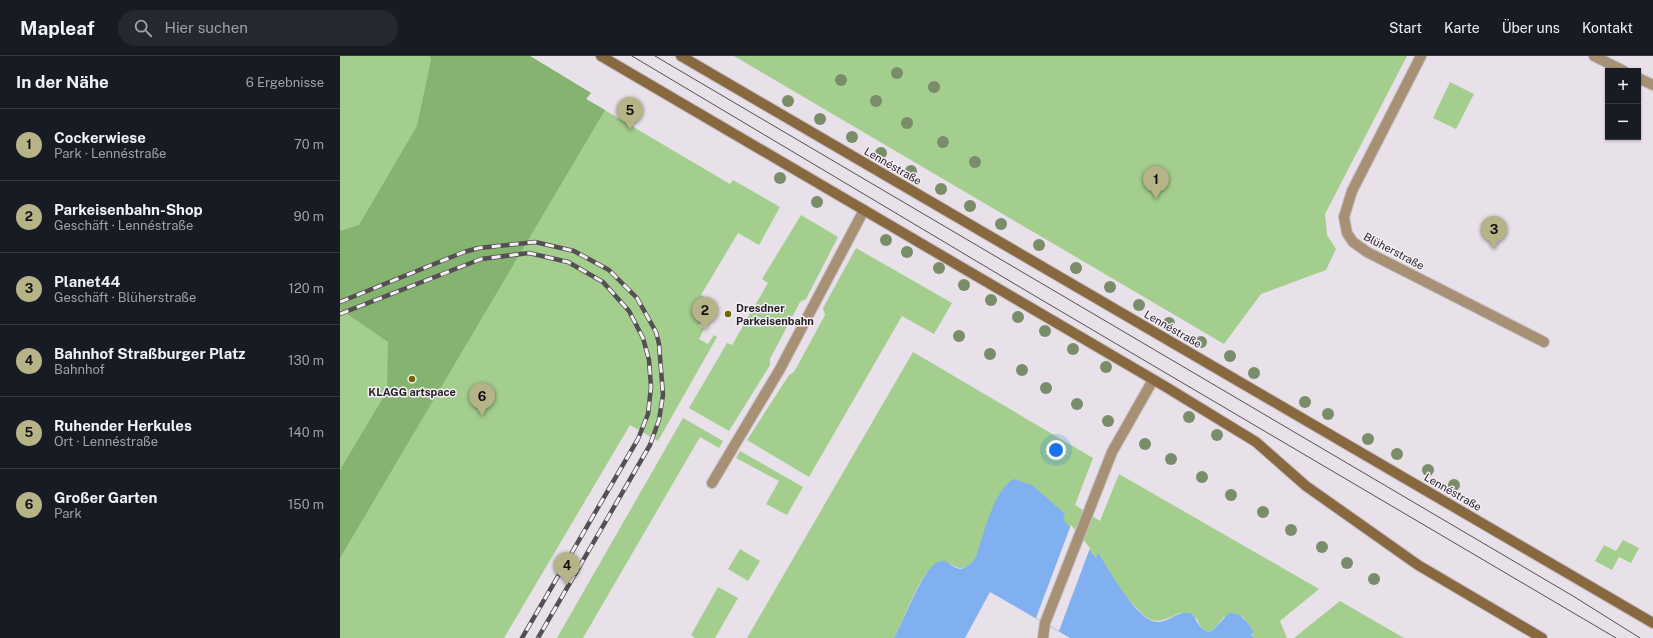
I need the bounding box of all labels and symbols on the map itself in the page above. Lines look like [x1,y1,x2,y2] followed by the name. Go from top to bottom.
[617,97,643,130] pin: 5
[862,145,924,187] street label: Lennéstraße
[1143,166,1169,199] pin: 1
[1481,216,1507,249] pin: 3
[1362,230,1426,272] street label: Blüherstraße
[692,297,718,330] pin: 2
[736,302,814,327] place label: Dresdner Parkeisenbahn
[1142,308,1204,350] street label: Lennéstraße
[723,309,733,319] marker: Dresdner Parkeisenbahn
[407,374,417,384] marker: KLAGG artspace
[469,383,495,416] pin: 6
[368,386,456,398] place label: KLAGG artspace
[1046,440,1066,460] your location
[1422,471,1484,513] street label: Lennéstraße
[554,552,580,585] pin: 4

